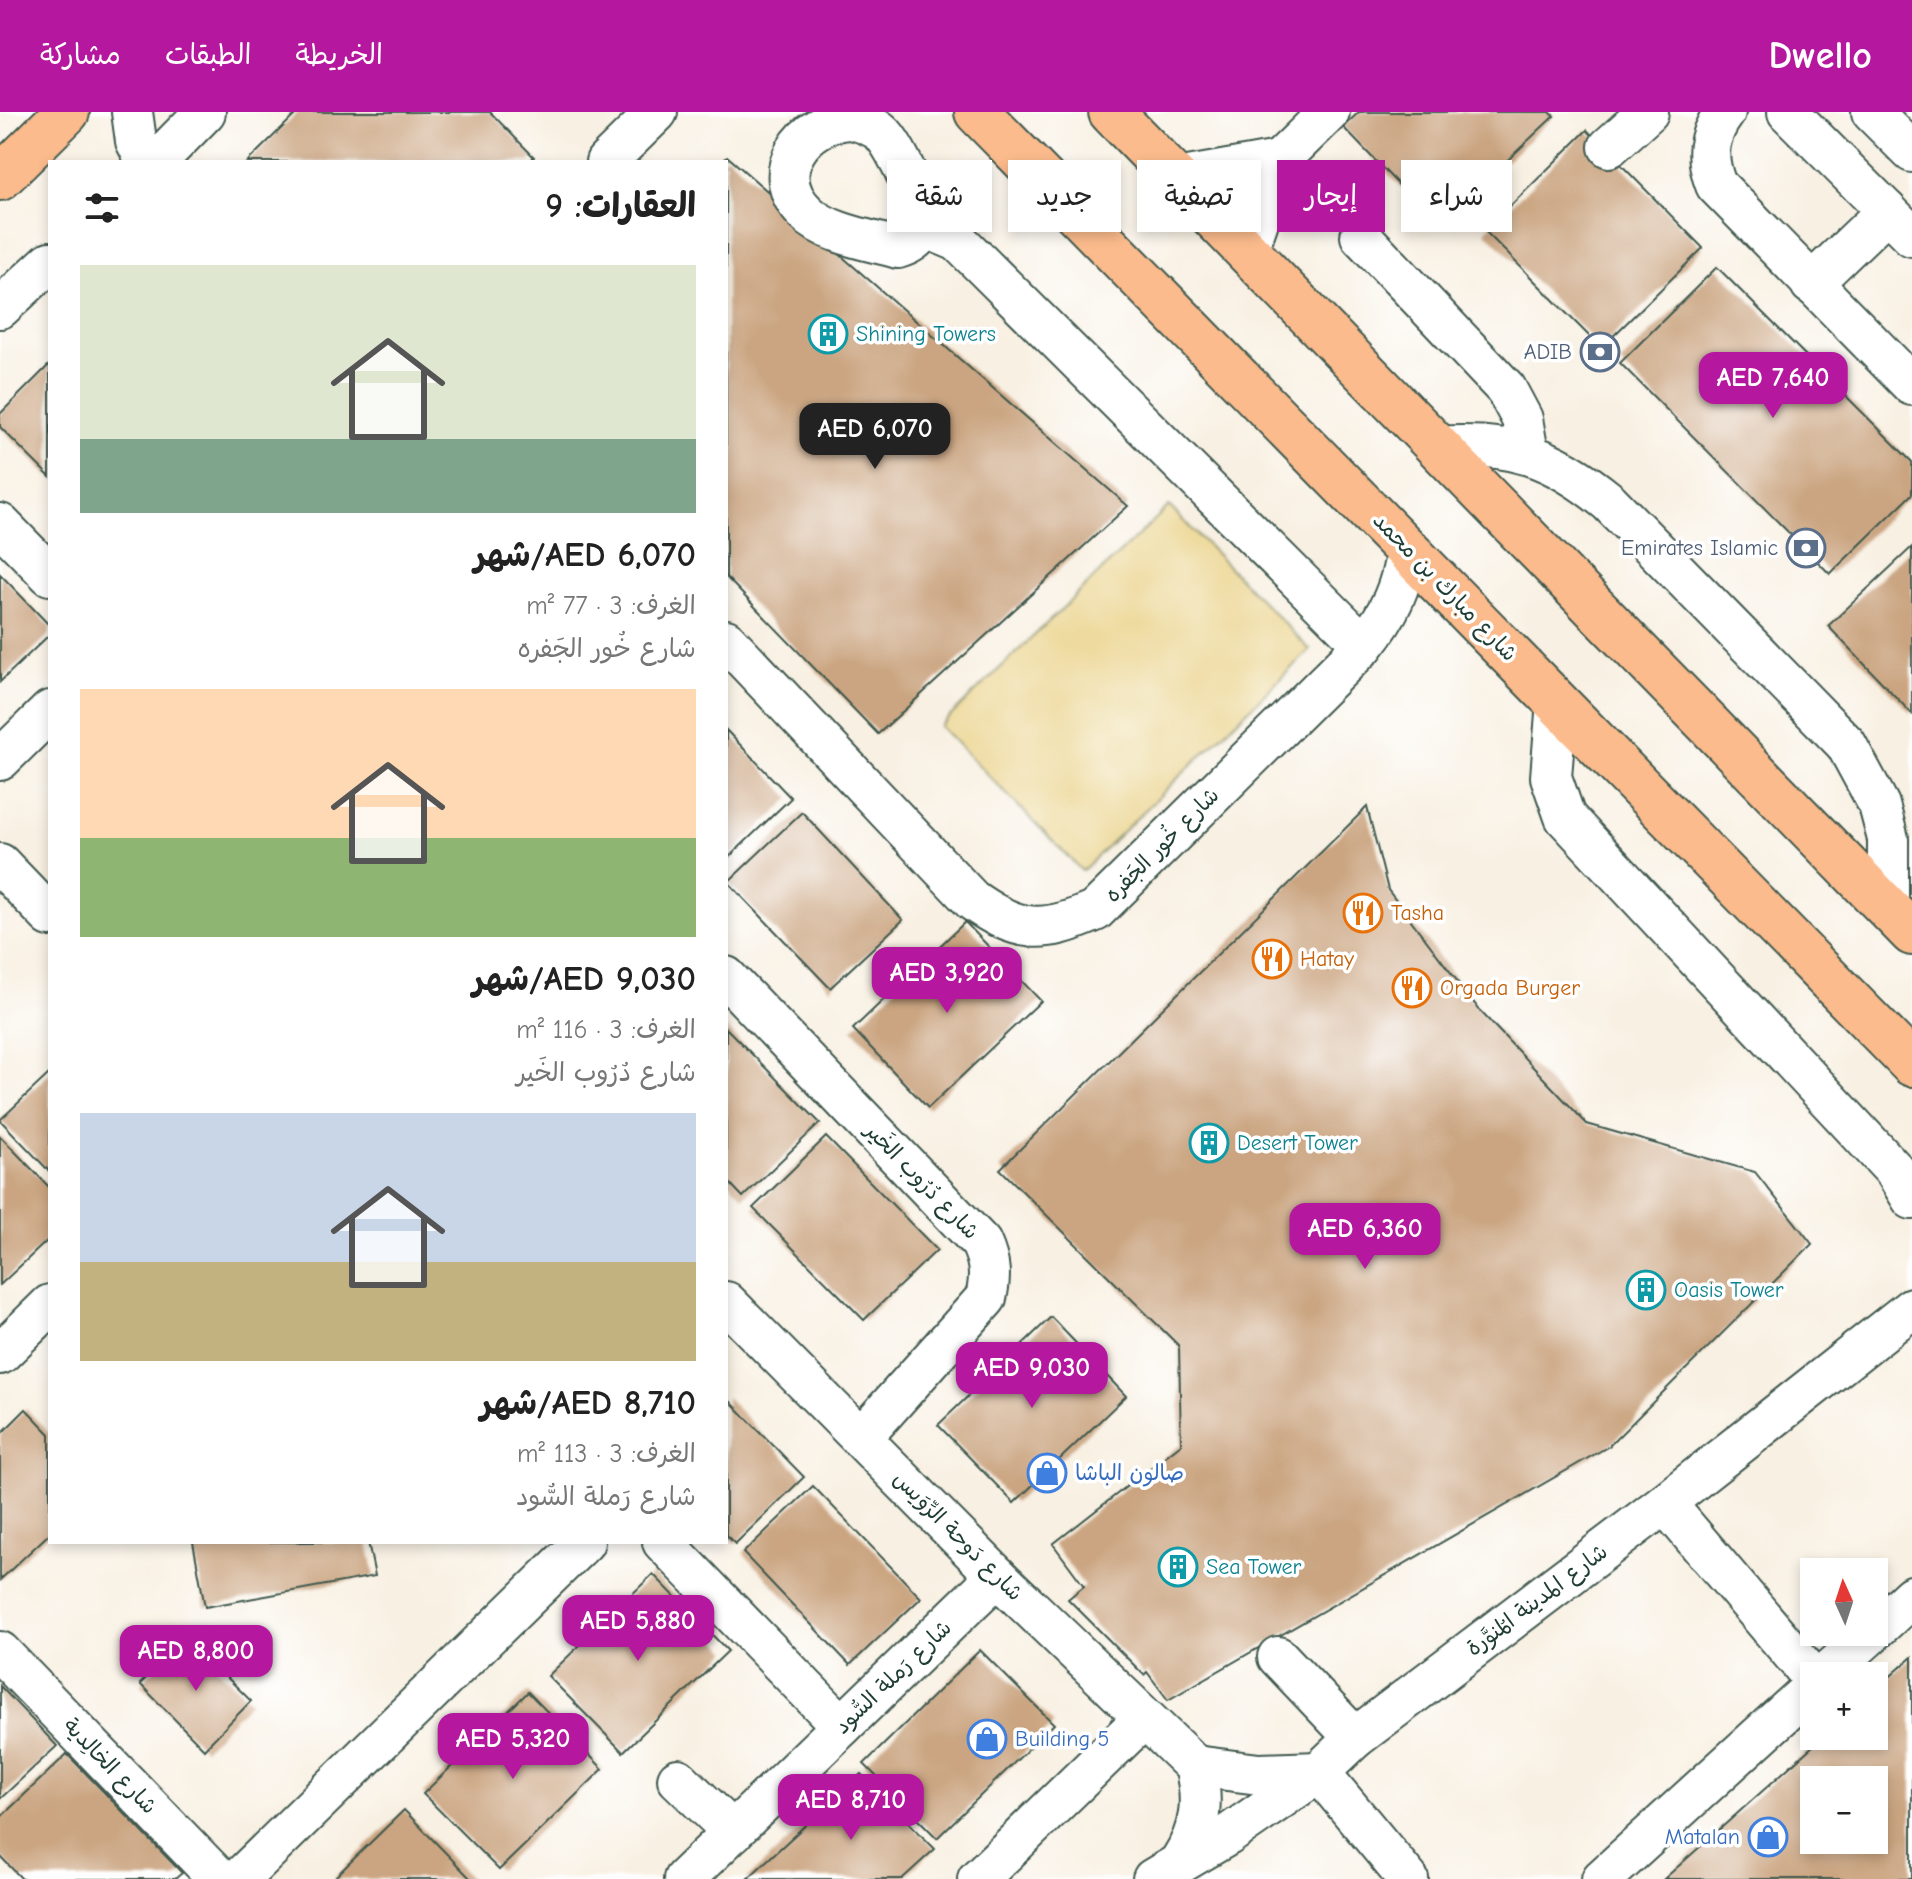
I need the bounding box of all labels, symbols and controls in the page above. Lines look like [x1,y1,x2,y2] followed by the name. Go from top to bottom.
[1769,34,1872,78] text: Dwello
[40,39,121,71] text: مشاركة
[165,39,251,71] text: الطبقات
[295,39,383,71] text: الخريطة
[887,160,992,232] chip: شقة
[1008,160,1121,232] chip: جديد
[1137,160,1261,232] chip: تصفية
[1277,160,1385,232] chip: إيجار
[1401,160,1512,232] chip: شراء
[80,186,124,230] icon: filters
[545,186,696,226] text: العقارات: 9
[807,313,849,355] building icon: Shining Towers
[316,317,460,461] icon: home
[856,321,996,347] place label: Shining Towers
[1579,331,1621,373] bank icon: ADIB
[1524,339,1572,365] place label: ADIB
[1681,352,1865,420] pin: AED 7,640
[1717,363,1829,393] text: AED 7,640
[783,403,967,471] pin: AED 6,070
[817,414,933,444] text: AED 6,070
[1366,507,1522,668] street label: شارع مبارك بن محمد
[1785,527,1827,569] bank icon: Emirates Islamic
[474,535,696,575] text: AED 6,070/شهر
[1621,535,1778,561] place label: Emirates Islamic
[526,591,696,621] text: الغرف: 3 · 77 m²
[517,634,696,664] text: شارع خُور الجَفره
[316,741,460,885] icon: home
[1097,780,1226,909] street label: شارع خُور الجَفره
[1342,892,1384,934] restaurant icon: Tasha
[1391,900,1444,926] place label: Tasha
[1251,938,1293,980] restaurant icon: Hatay
[1300,946,1354,972] place label: Hatay
[855,947,1039,1015] pin: AED 3,920
[890,958,1004,988] text: AED 3,920
[472,959,696,999] text: AED 9,030/شهر
[1391,967,1433,1009] restaurant icon: Orgada Burger
[1440,975,1580,1001] place label: Orgada Burger
[516,1015,696,1045] text: الغرف: 3 · 116 m²
[516,1058,696,1088] text: شارع دُرُوب الخَير
[857,1115,985,1246] street label: شارع دُرُوب الخَير
[1188,1122,1230,1164] building icon: Desert Tower
[1237,1130,1358,1156] place label: Desert Tower
[316,1165,460,1309] icon: home
[1273,1203,1457,1271] pin: AED 6,360
[1307,1214,1423,1244] text: AED 6,360
[1625,1269,1667,1311] building icon: Oasis Tower
[1674,1277,1784,1303] place label: Oasis Tower
[940,1342,1124,1410] pin: AED 9,030
[974,1353,1090,1383] text: AED 9,030
[480,1383,696,1423] text: AED 8,710/شهر
[517,1439,696,1469] text: الغرف: 3 · 113 m²
[1026,1452,1068,1494] shop icon: صالون الباشا
[1075,1460,1184,1487] place label: صالون الباشا
[886,1466,1028,1608] street label: شارع دَوحة الرِّوَيس
[516,1482,696,1512] text: شارع رَملة السُّود
[1461,1538,1614,1663] street label: شارع المدينة المُنوَّرة
[1157,1546,1199,1588] building icon: Sea Tower
[1206,1554,1302,1580] place label: Sea Tower
[1800,1558,1888,1646] north arrow
[1800,1558,1888,1854] map controls
[546,1595,730,1663] pin: AED 5,880
[580,1606,696,1636] text: AED 5,880
[829,1615,958,1741] street label: شارع رَملة السُّود
[104,1625,288,1693] pin: AED 8,800
[138,1636,254,1666] text: AED 8,800
[1800,1662,1888,1750] button: +
[56,1713,162,1821] street label: شارع الخالِدية
[421,1713,605,1781] pin: AED 5,320
[966,1718,1008,1760] shop icon: Building 5
[456,1724,570,1754] text: AED 5,320
[1015,1726,1109,1752] place label: Building 5
[1800,1766,1888,1854] button: −
[759,1774,943,1842] pin: AED 8,710
[796,1785,906,1815] text: AED 8,710
[1747,1816,1789,1858] shop icon: Matalan
[1665,1824,1740,1850] place label: Matalan

